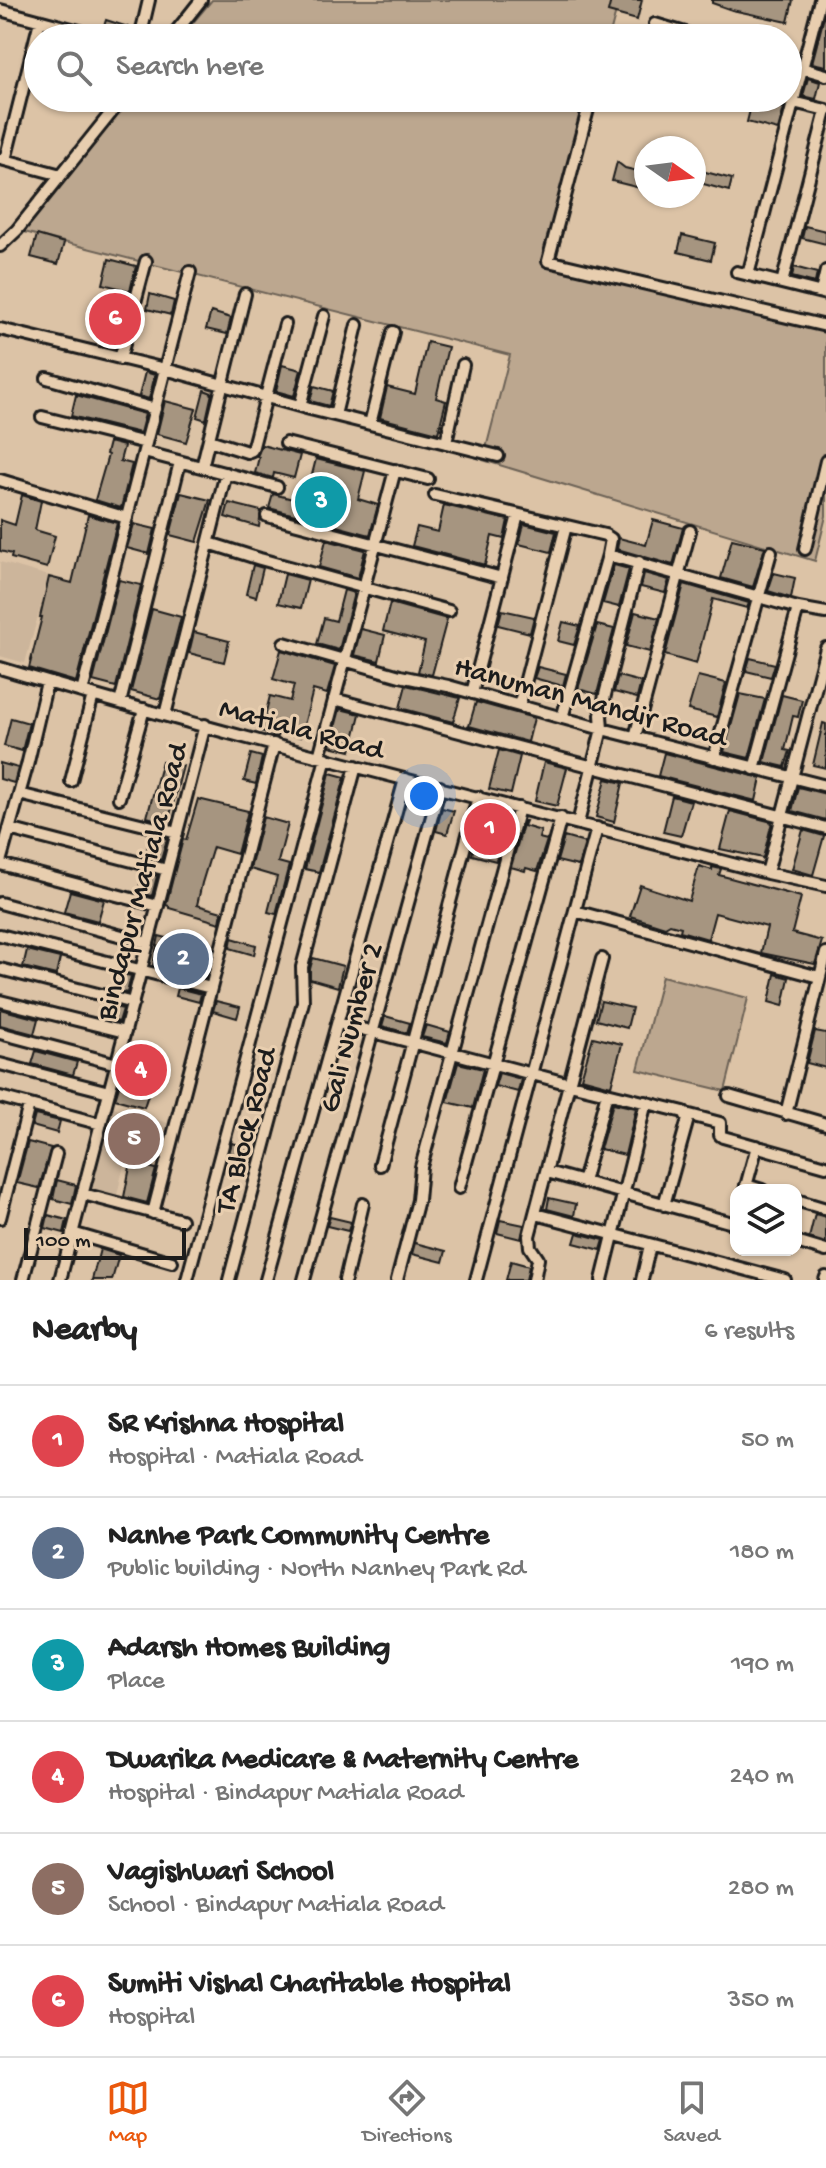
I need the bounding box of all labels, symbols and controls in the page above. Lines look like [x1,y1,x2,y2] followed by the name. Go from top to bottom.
[24,24,802,112] search box
[52,46,96,90] icon: search
[116,51,264,86] text: Search here
[634,136,706,208] north arrow
[89,289,141,349] pin: 6
[295,472,347,532] pin: 3
[450,651,732,758] street label: Hanuman Mandir Road
[215,693,389,771] street label: Matiala Road
[90,737,199,1026] street label: Bindapur Matiala Road
[404,776,444,816] your location
[464,799,516,859] pin: 1
[157,929,209,989] pin: 2
[314,939,393,1117] street label: Gali Number 2
[115,1040,167,1100] pin: 4
[209,1042,288,1220] street label: TA Block Road
[108,1109,160,1169] pin: 5
[730,1184,802,1256] map controls
[730,1184,802,1256] button: layers
[24,1224,186,1260] scale bar
[36,1229,91,1255] text: 100 m
[32,1312,137,1352] text: Nearby
[704,1317,794,1348] text: 6 results
[108,1408,344,1443] text: SR Krishna Hospital
[53,1426,63,1457] text: 1
[741,1426,794,1457] text: 50 m
[108,1443,362,1474] text: Hospital · Matiala Road
[108,1520,489,1555] text: Nanhe Park Community Centre
[52,1538,64,1569] text: 2
[730,1538,794,1569] text: 180 m
[108,1555,526,1586] text: Public building · North Nanhey Park Rd
[108,1632,390,1667] text: Adarsh Homes Building
[51,1650,65,1681] text: 3
[731,1650,794,1681] text: 190 m
[108,1667,165,1698] text: Place
[108,1744,578,1779] text: Dwarika Medicare & Maternity Centre
[52,1762,64,1793] text: 4
[730,1762,794,1793] text: 240 m
[108,1779,463,1810] text: Hospital · Bindapur Matiala Road
[108,1856,334,1891] text: Vagishwari School
[51,1874,65,1905] text: 5
[728,1874,794,1905] text: 280 m
[108,1891,444,1922] text: School · Bindapur Matiala Road
[108,1968,511,2003] text: Sumiti Vishal Charitable Hospital
[51,1986,65,2017] text: 6
[727,1986,794,2017] text: 350 m
[108,2003,195,2034] text: Hospital
[106,2076,150,2150] tab: Map
[362,2076,452,2150] tab: Directions
[664,2076,720,2150] tab: Saved

